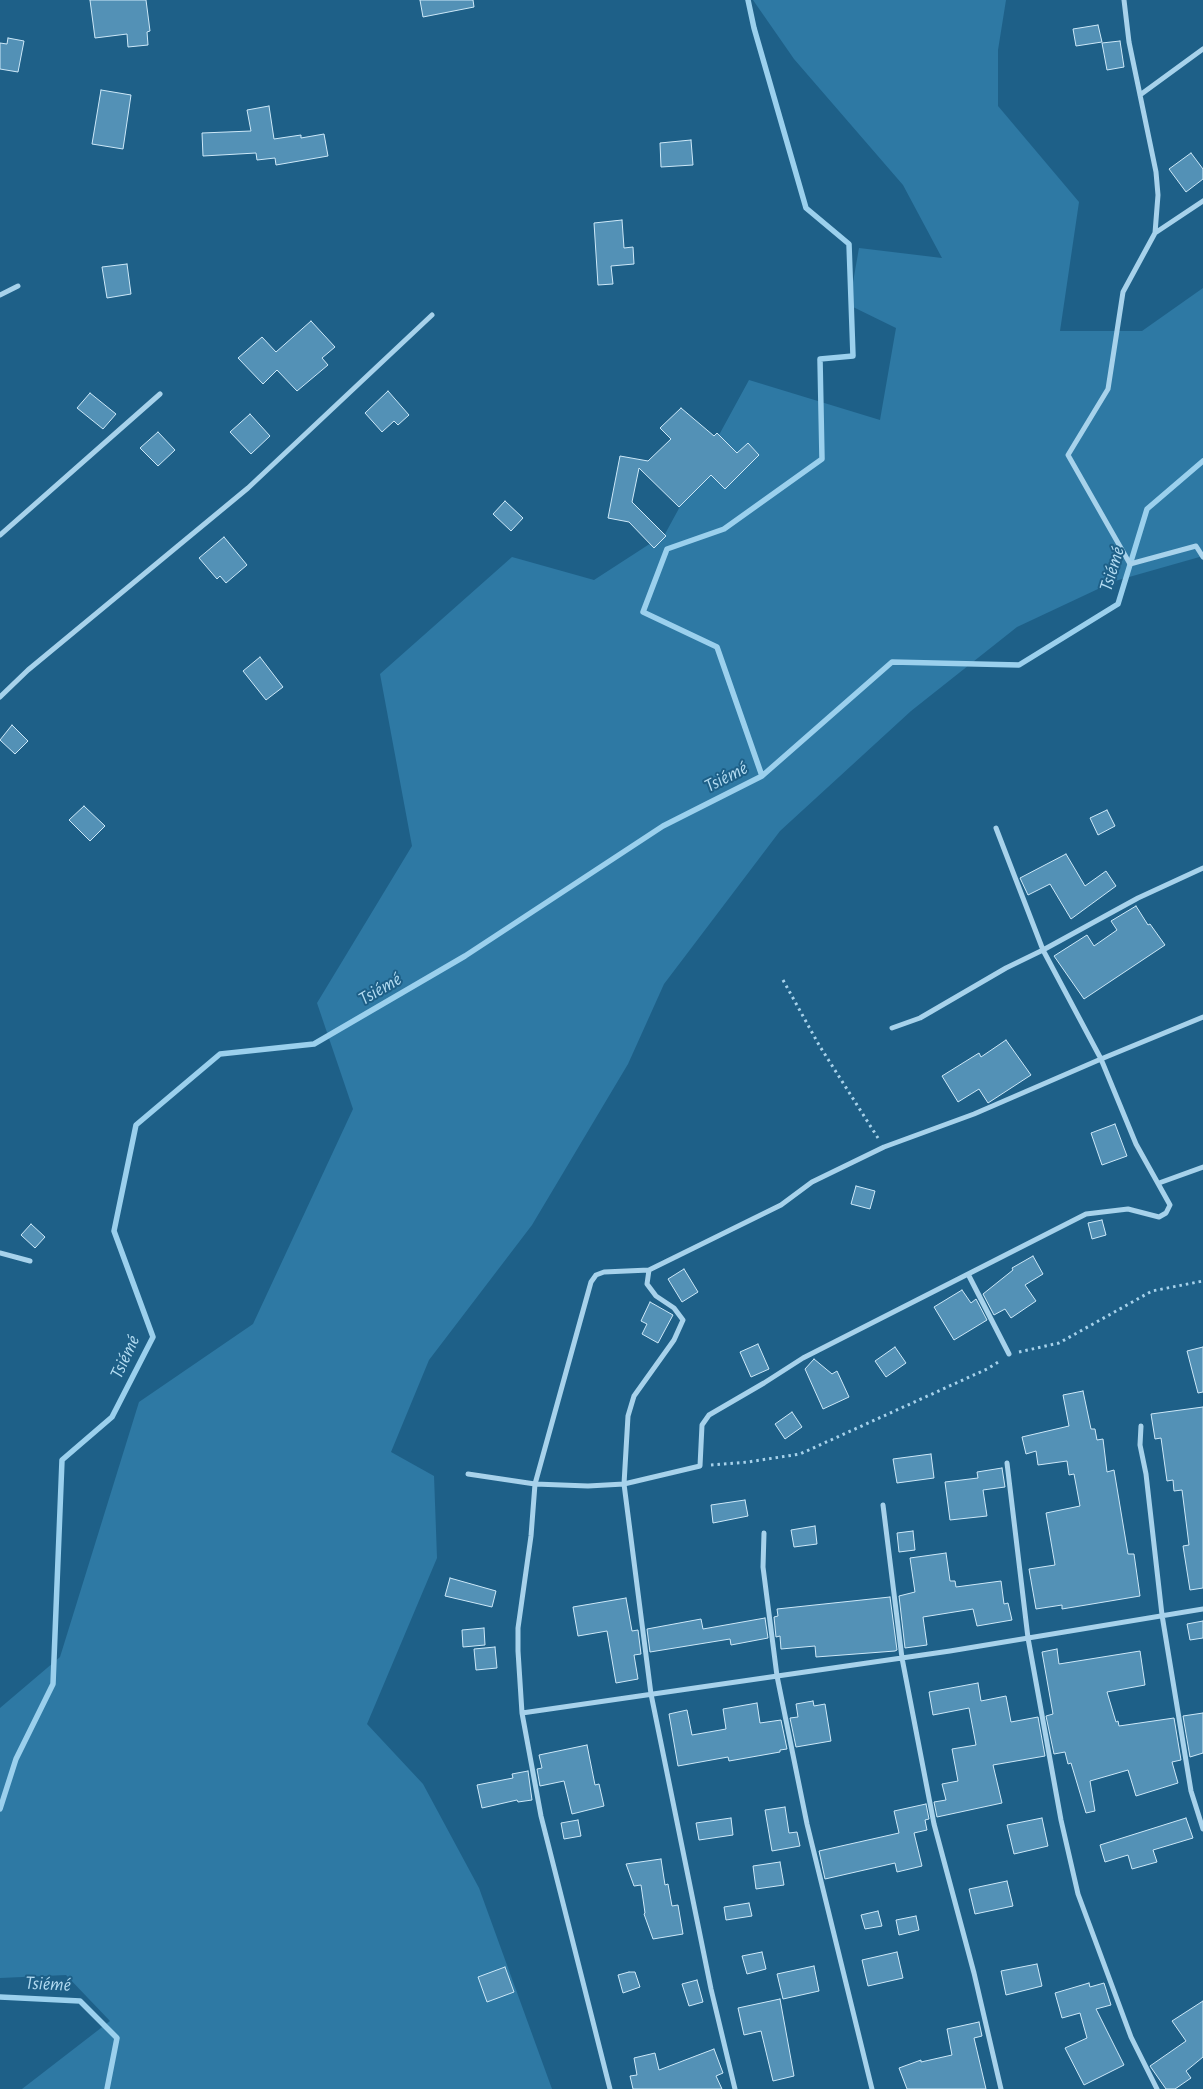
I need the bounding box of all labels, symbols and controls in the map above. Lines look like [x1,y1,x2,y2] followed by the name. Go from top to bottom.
[1094,544,1130,594] water label: Tsiémé
[700,756,752,798] water label: Tsiémé
[354,968,406,1010] water label: Tsiémé
[105,1331,145,1383] water label: Tsiémé
[25,1971,71,1997] water label: Tsiémé

